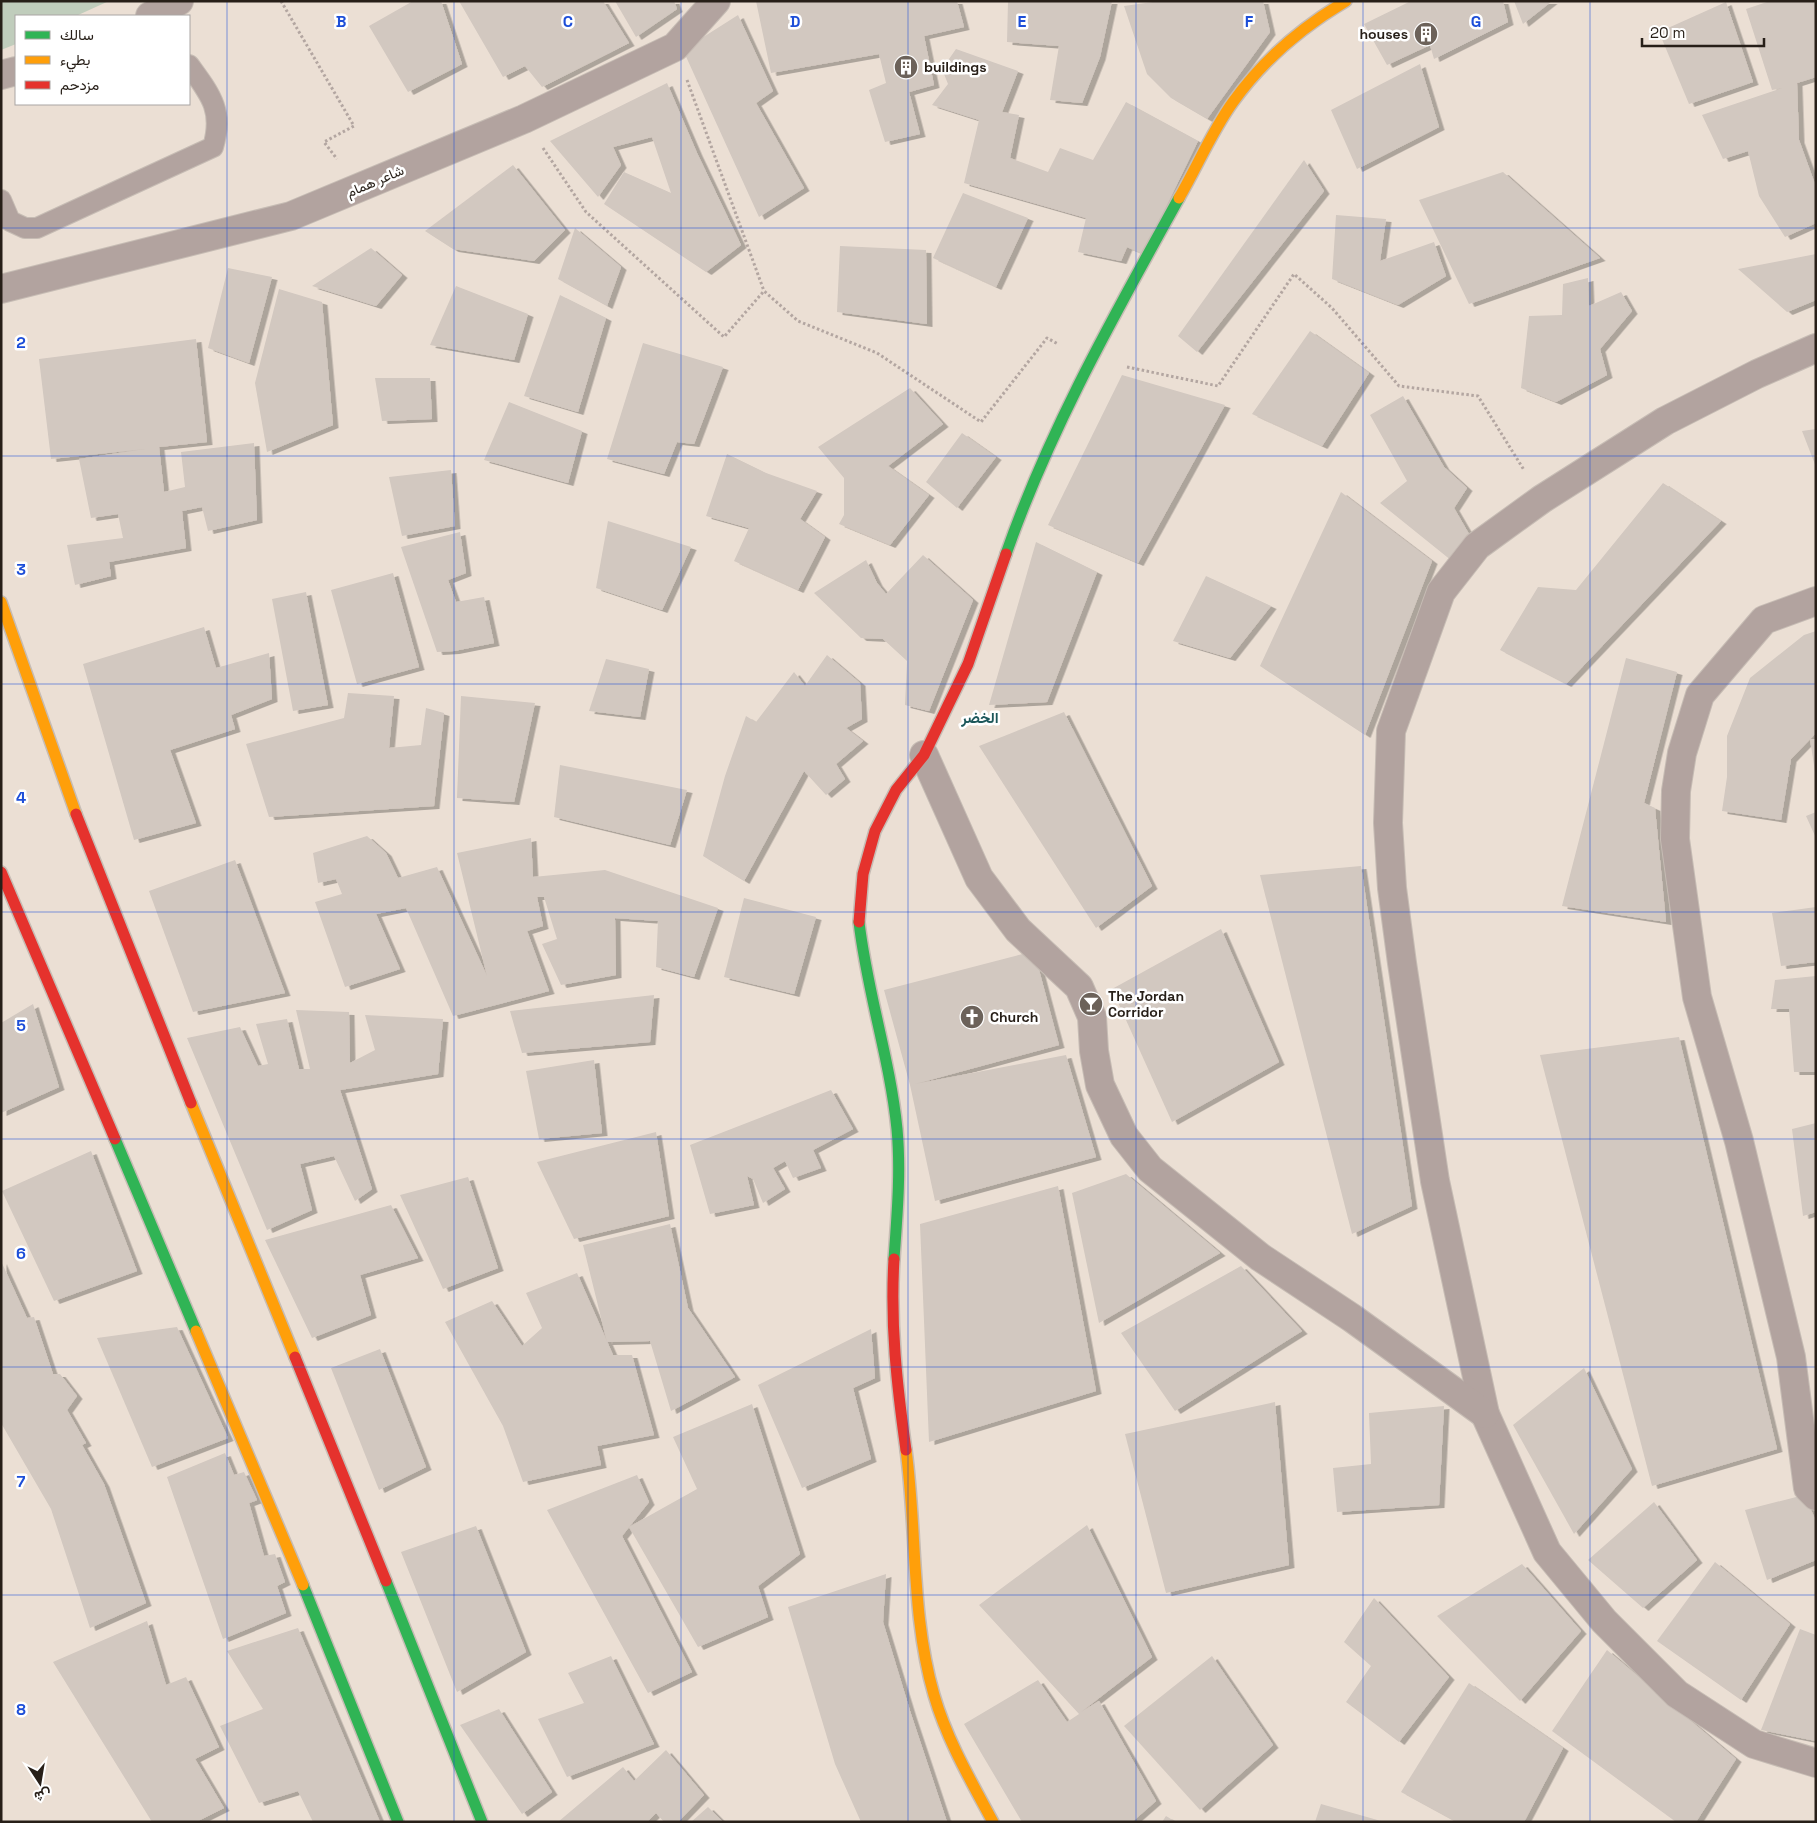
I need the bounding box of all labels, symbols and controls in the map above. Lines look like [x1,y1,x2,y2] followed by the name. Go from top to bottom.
[336,11,346,32] text: B
[563,11,573,32] text: C
[790,11,800,32] text: D
[1018,11,1027,32] text: E
[1245,11,1254,32] text: F
[1471,11,1481,32] text: G
[15,15,190,105] legend
[1642,15,1764,47] scale bar
[1413,21,1439,47] building icon: houses
[1650,23,1685,42] text: 20 m
[60,25,94,44] text: سالك
[1359,25,1408,43] place label: houses
[60,50,90,73] text: بطيء
[893,54,919,80] building icon: buildings
[924,58,987,76] place label: buildings
[60,75,99,95] text: مزدحم
[344,161,406,201] street label: شاعر همام
[16,332,26,353] text: 2
[16,559,26,580] text: 3
[960,708,999,727] district label: الخضر
[16,787,26,808] text: 4
[1108,987,1184,1021] place label: The Jordan Corridor
[1078,991,1104,1017] bar icon: The Jordan Corridor
[959,1004,985,1030] church icon: Church
[990,1008,1038,1026] place label: Church
[16,1015,26,1036] text: 5
[16,1243,26,1264] text: 6
[17,1471,26,1492] text: 7
[16,1699,26,1720] text: 8
[15,1758,65,1808] north arrow
[32,1785,53,1806] text: ش

